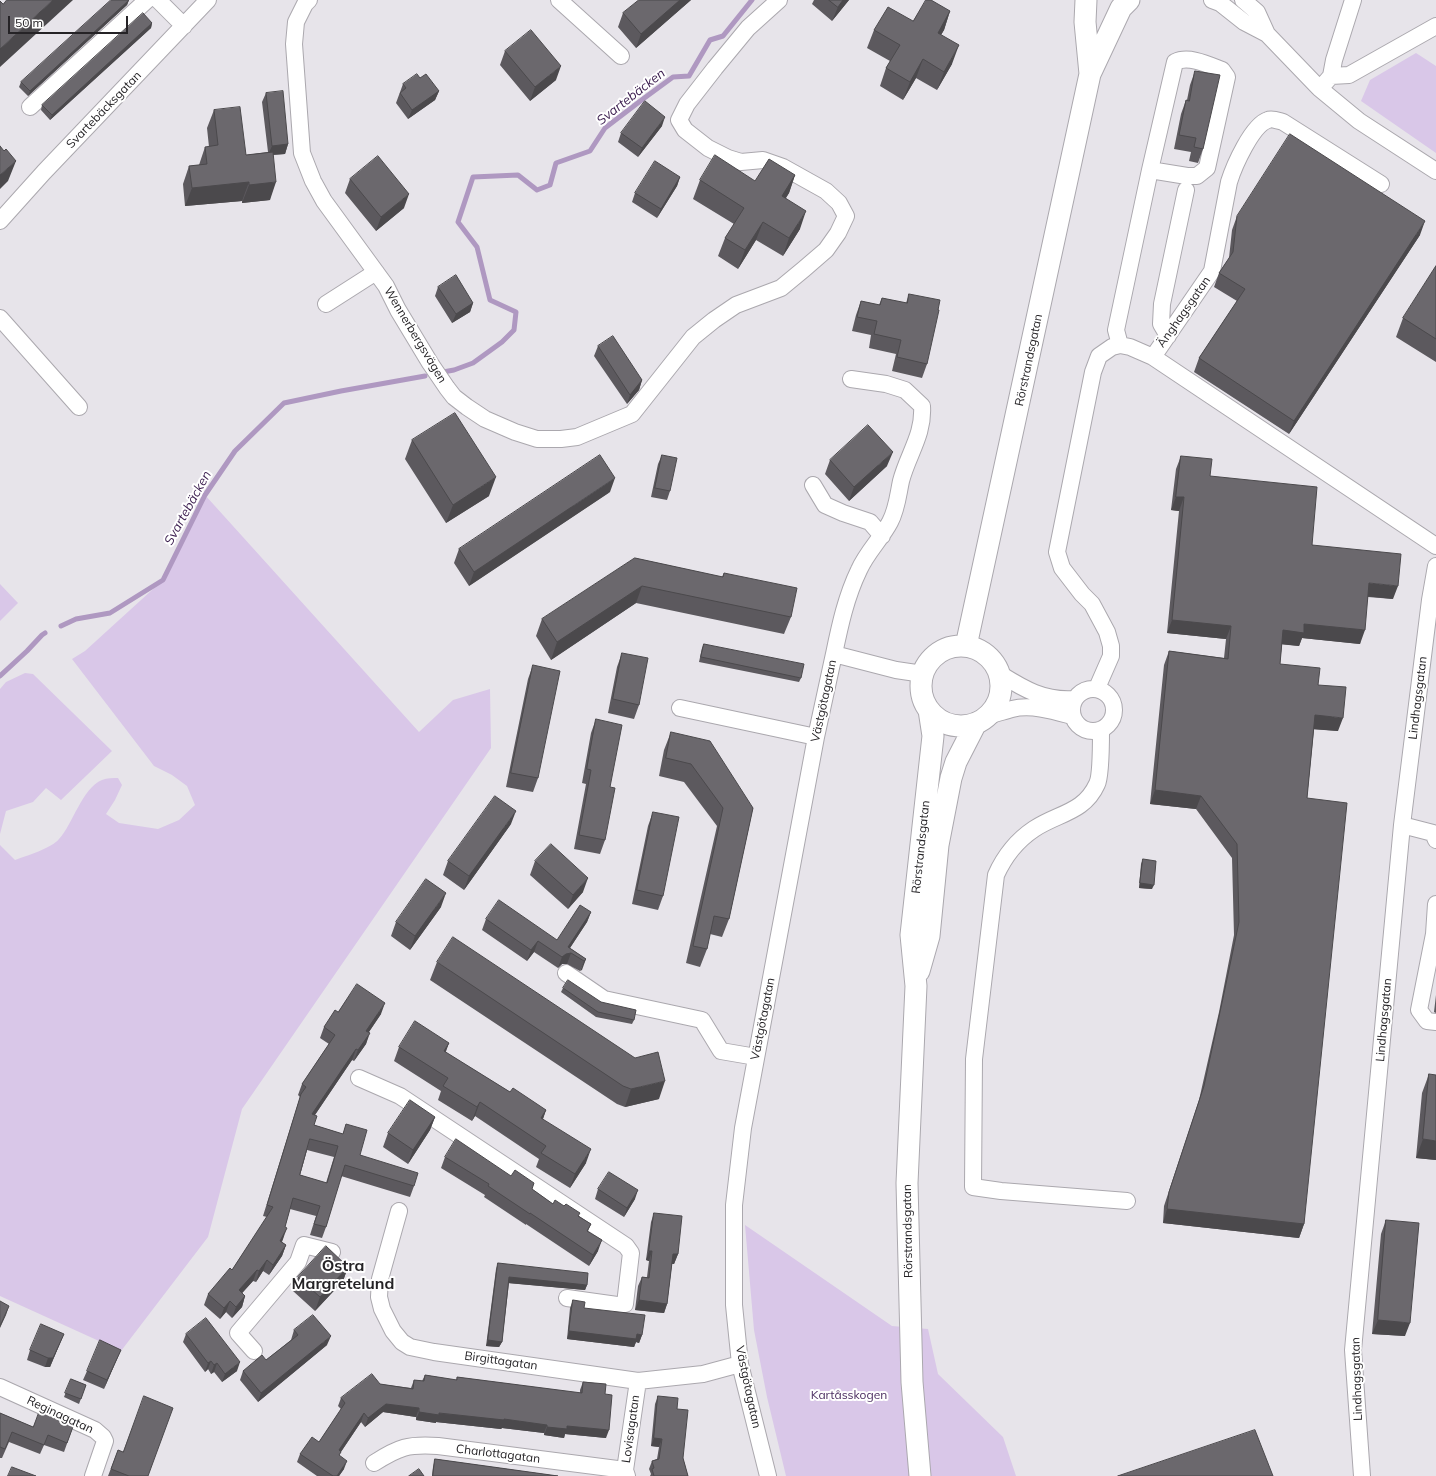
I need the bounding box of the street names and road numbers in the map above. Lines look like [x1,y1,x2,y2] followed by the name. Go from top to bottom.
[64,69,144,151] street label: Svartebäcksgatan
[1154,274,1214,350] street label: Änghagsgatan
[381,284,449,386] street label: Wennerbergsvägen
[1012,313,1046,407] street label: Rörstrandsgatan
[1406,655,1430,741] street label: Lindhagsgatan
[808,658,840,744] street label: Västgötagatan
[909,800,933,894] street label: Rörstrandsgatan
[748,976,778,1062] street label: Västgötagatan
[1373,978,1395,1062] street label: Lindhagsgatan
[900,1184,916,1278] street label: Rörstrandsgatan
[1348,1337,1366,1421] street label: Lindhagsgatan
[732,1344,764,1430] street label: Västgötagatan
[464,1349,538,1373] street label: Birgittagatan
[24,1393,96,1437] street label: Reginagatan
[619,1394,643,1464] street label: Lovisagatan
[455,1442,541,1466] street label: Charlottagatan

